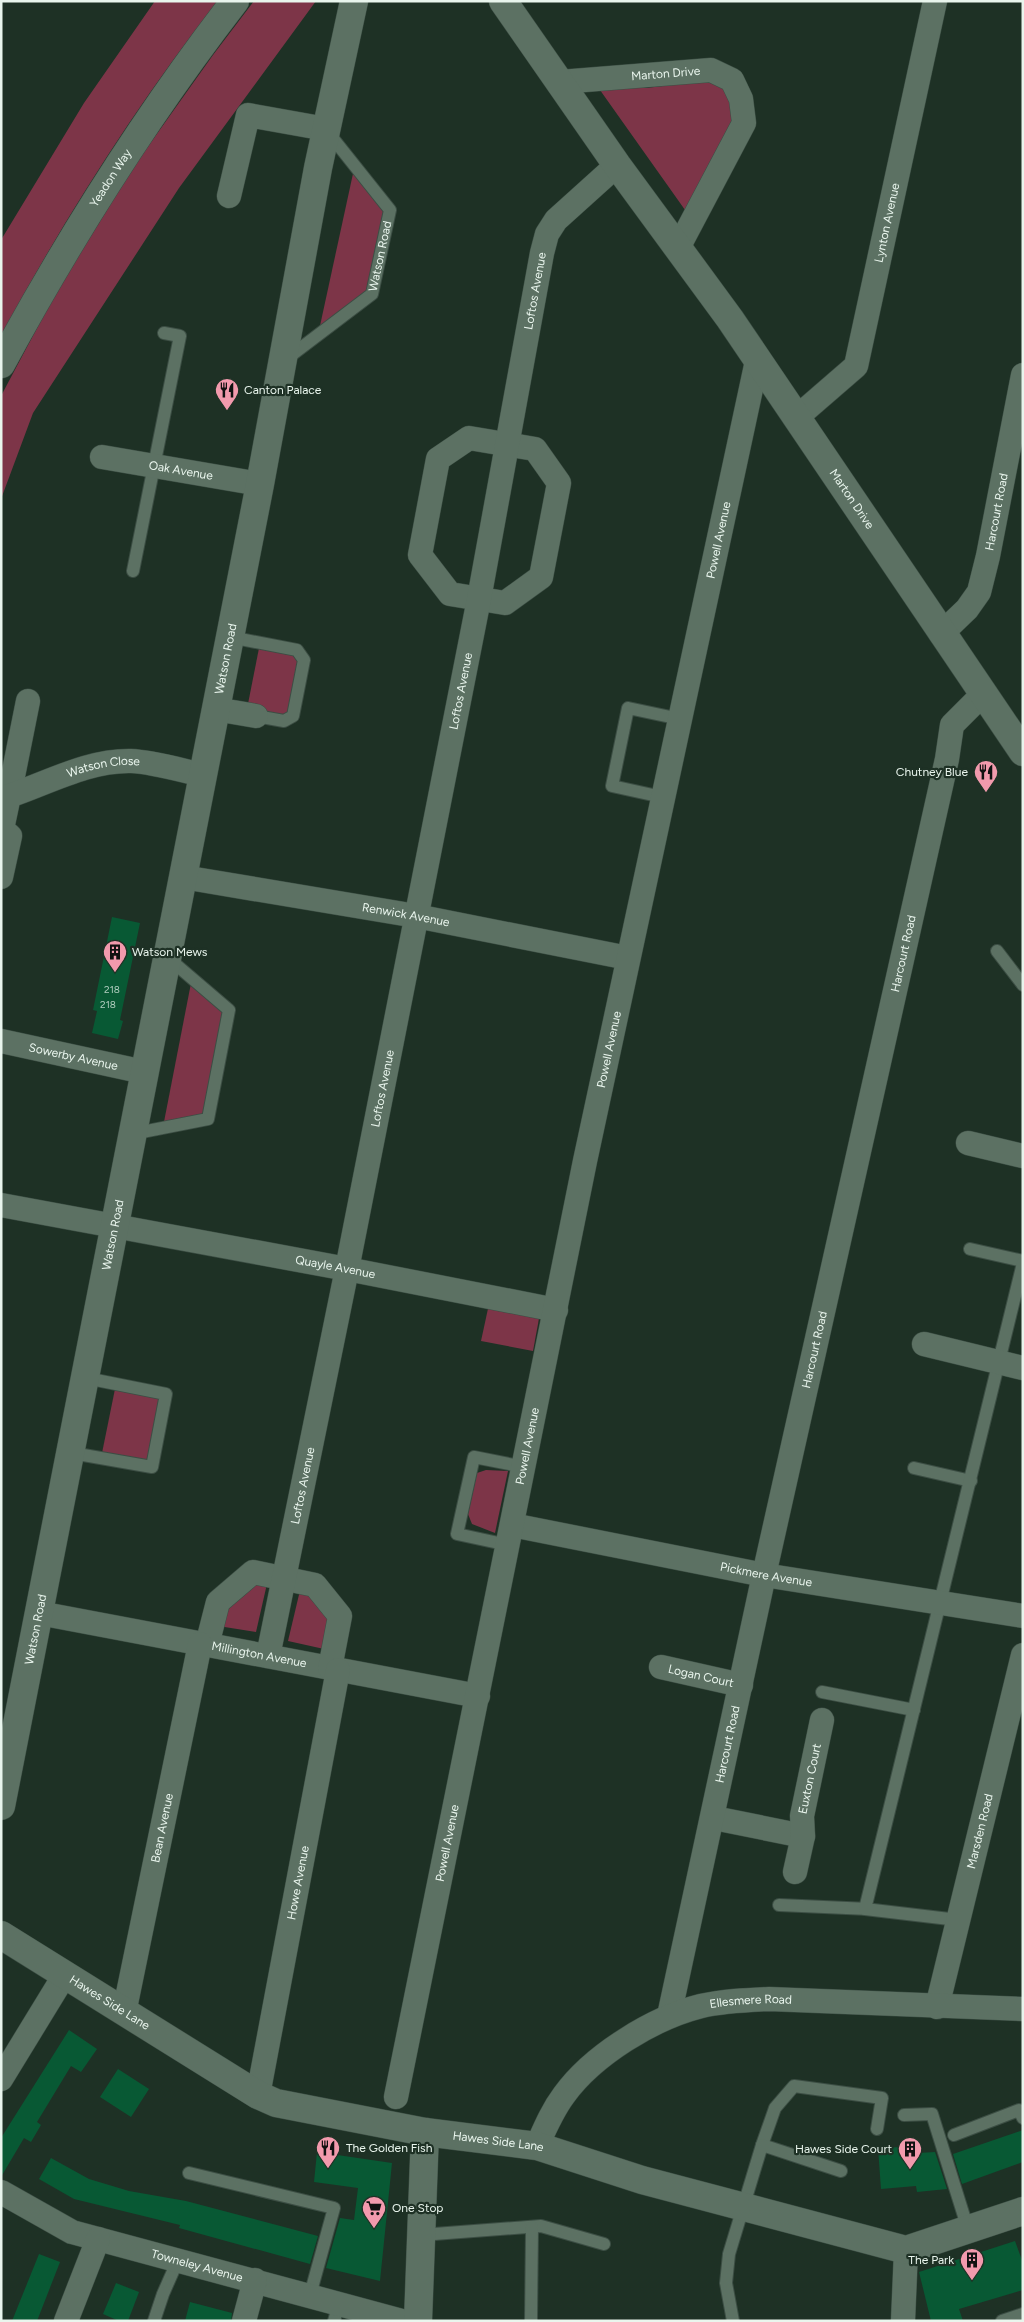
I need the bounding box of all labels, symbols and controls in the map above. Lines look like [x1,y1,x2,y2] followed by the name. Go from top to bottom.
[631,64,701,83] street label: Marton Drive
[87,146,135,210] street label: Yeadon Way
[872,181,903,264] street label: Lynton Avenue
[366,220,394,293] street label: Watson Road
[521,251,549,331] street label: Loftos Avenue
[214,377,240,411] restaurant icon: Canton Palace
[244,383,322,397] place label: Canton Palace
[148,458,214,483] street label: Oak Avenue
[827,466,877,532] street label: Marton Drive
[982,472,1011,552] street label: Harcourt Road
[703,500,734,580] street label: Powell Avenue
[212,622,240,695] street label: Watson Road
[446,651,475,731] street label: Loftos Avenue
[65,754,141,780] street label: Watson Close
[973,759,999,793] restaurant icon: Chutney Blue
[896,765,968,779] place label: Chutney Blue
[361,900,451,930] street label: Renwick Avenue
[888,914,919,993] street label: Harcourt Road
[102,939,128,973] building icon: Watson Mews
[132,945,208,959] place label: Watson Mews
[104,983,120,996] house number: 218
[100,998,116,1011] house number: 218
[594,1009,624,1089] street label: Powell Avenue
[27,1040,120,1073] street label: Sowerby Avenue
[368,1048,397,1128] street label: Loftos Avenue
[99,1198,127,1271] street label: Watson Road
[294,1253,377,1281] street label: Quayle Avenue
[799,1310,830,1390] street label: Harcourt Road
[513,1406,542,1486] street label: Powell Avenue
[288,1445,318,1525] street label: Loftos Avenue
[719,1559,814,1590] street label: Pickmere Avenue
[22,1593,49,1666] street label: Watson Road
[210,1639,308,1671] street label: Millington Avenue
[667,1662,736,1690] street label: Logan Court
[712,1704,743,1784] street label: Harcourt Road
[796,1742,824,1815] street label: Euxton Court
[148,1792,176,1864] street label: Bean Avenue
[964,1792,996,1870] street label: Marsden Road
[433,1803,462,1883] street label: Powell Avenue
[284,1844,312,1921] street label: Howe Avenue
[67,1972,153,2033] street label: Hawes Side Lane
[708,1992,792,2011] street label: Ellesmere Road
[452,2129,546,2155] street label: Hawes Side Lane
[315,2135,341,2169] restaurant icon: The Golden Fish
[897,2136,923,2170] building icon: Hawes Side Court
[346,2141,433,2155] place label: The Golden Fish
[795,2142,892,2156] place label: Hawes Side Court
[361,2195,387,2229] supermarket icon: One Stop
[392,2201,443,2215] place label: One Stop
[150,2247,245,2285] street label: Towneley Avenue
[959,2247,985,2281] building icon: The Park
[908,2253,954,2267] place label: The Park

